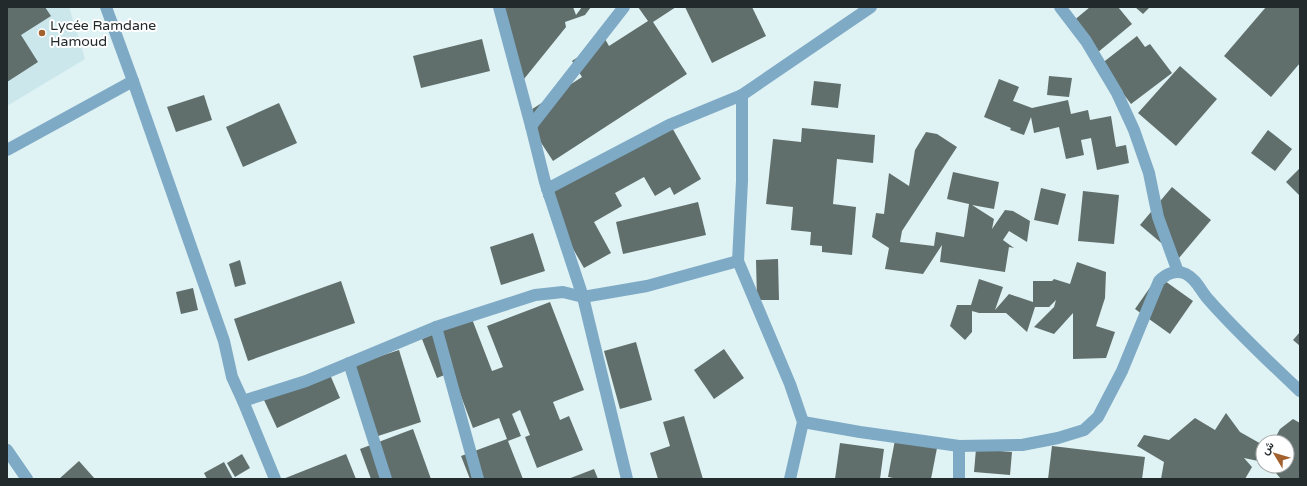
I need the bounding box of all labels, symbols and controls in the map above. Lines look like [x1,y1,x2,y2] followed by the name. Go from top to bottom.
[50,17,156,50] place label: Lycée Ramdane Hamoud
[37,28,47,38] marker: Lycée Ramdane Hamoud
[1255,434,1295,474] north arrow
[1258,439,1277,457] text: ش

